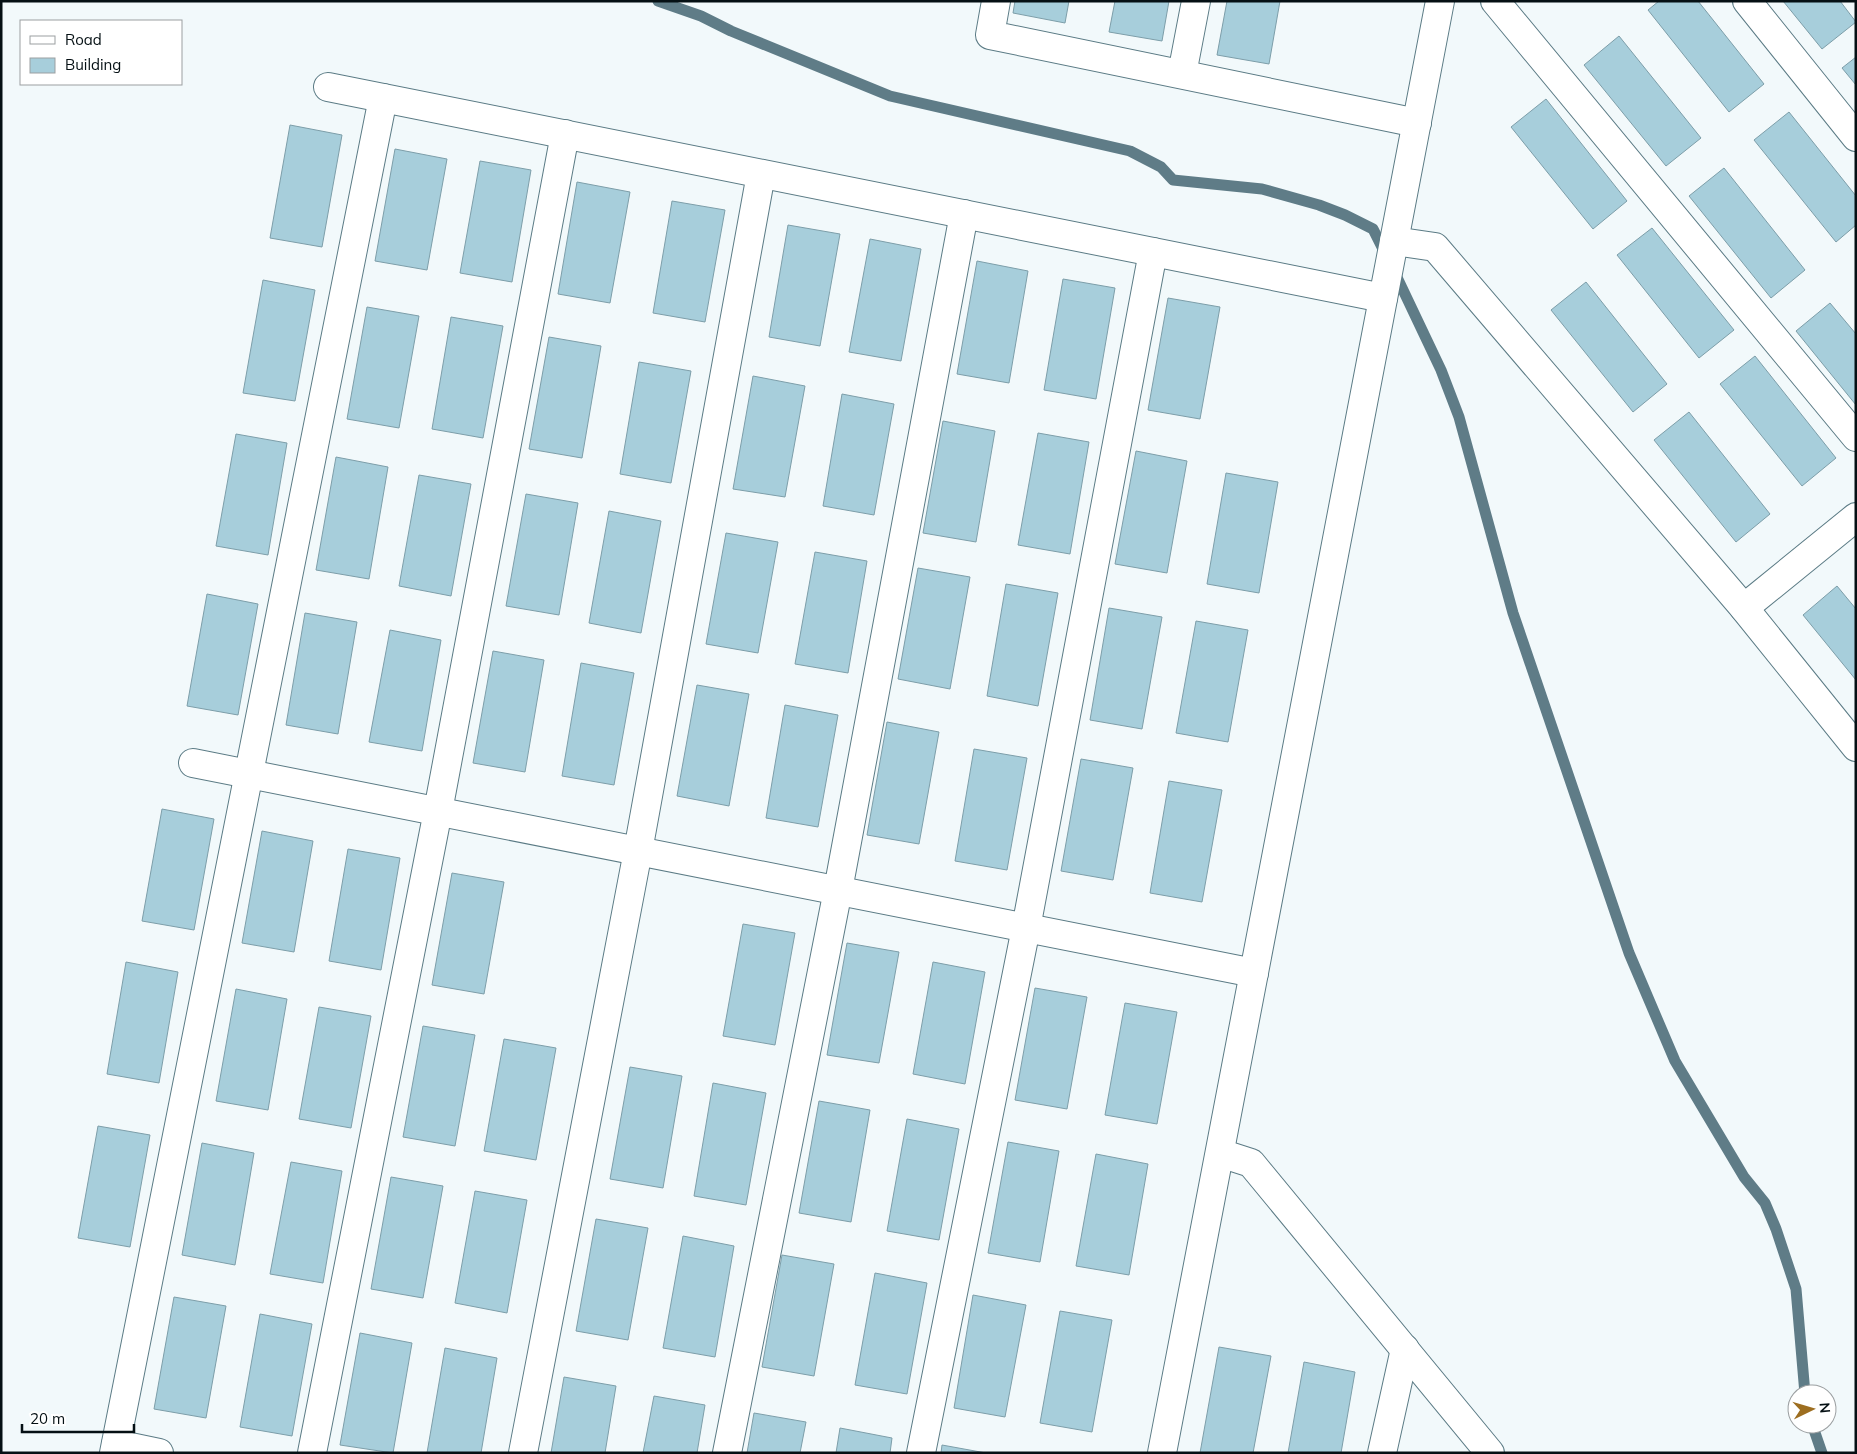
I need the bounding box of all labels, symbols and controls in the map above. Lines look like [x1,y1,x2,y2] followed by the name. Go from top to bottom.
[20,20,182,85] legend
[65,30,102,49] text: Road
[65,55,121,74] text: Building
[1787,1384,1837,1434] north arrow
[22,1402,135,1434] scale bar
[1816,1402,1834,1414] text: N
[30,1409,65,1428] text: 20 m

